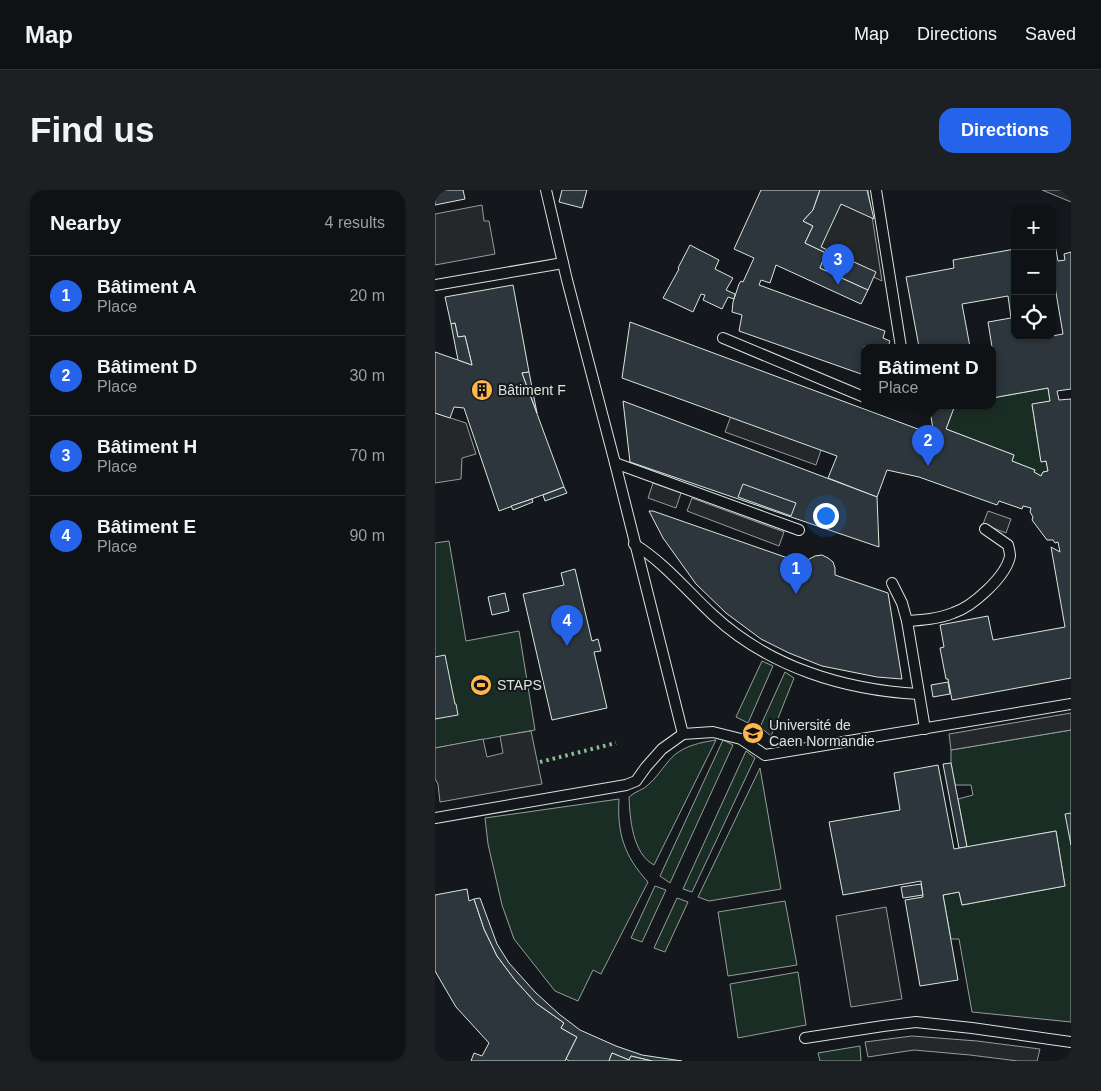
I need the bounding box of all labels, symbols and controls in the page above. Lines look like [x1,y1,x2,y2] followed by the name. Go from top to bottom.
[25,21,73,48] text: Map
[854,24,889,44] text: Map
[917,24,997,44] text: Directions
[1025,24,1076,44] text: Saved
[939,108,1071,153] button: Directions
[30,110,154,149] text: Find us
[1011,205,1056,340] map controls
[1011,205,1056,250] button: +
[50,211,121,234] text: Nearby
[325,214,385,231] text: 4 results
[822,244,854,285] pin: 3
[1011,250,1056,295] button: −
[97,276,197,297] text: Bâtiment A
[62,287,70,304] text: 1
[349,287,385,304] text: 20 m
[1011,295,1056,340] button: locate
[97,298,137,315] text: Place
[861,344,996,409] popup
[97,356,197,377] text: Bâtiment D
[878,357,979,378] text: Bâtiment D
[62,367,70,384] text: 2
[349,367,385,384] text: 30 m
[97,378,137,395] text: Place
[470,378,494,402] building icon: Bâtiment F
[878,379,918,396] text: Place
[498,382,566,398] place label: Bâtiment F
[912,425,944,466] pin: 2
[97,436,197,457] text: Bâtiment H
[62,447,70,464] text: 3
[349,447,385,464] text: 70 m
[97,458,137,475] text: Place
[813,503,839,529] your location
[97,516,196,537] text: Bâtiment E
[62,527,70,544] text: 4
[349,527,385,544] text: 90 m
[97,538,137,555] text: Place
[780,553,812,594] pin: 1
[551,605,583,646] pin: 4
[469,673,493,697] sports icon: STAPS
[497,677,542,693] place label: STAPS
[769,717,875,749] place label: Université de Caen Normandie
[741,721,765,745] school or university icon: Université de Caen Normandie

